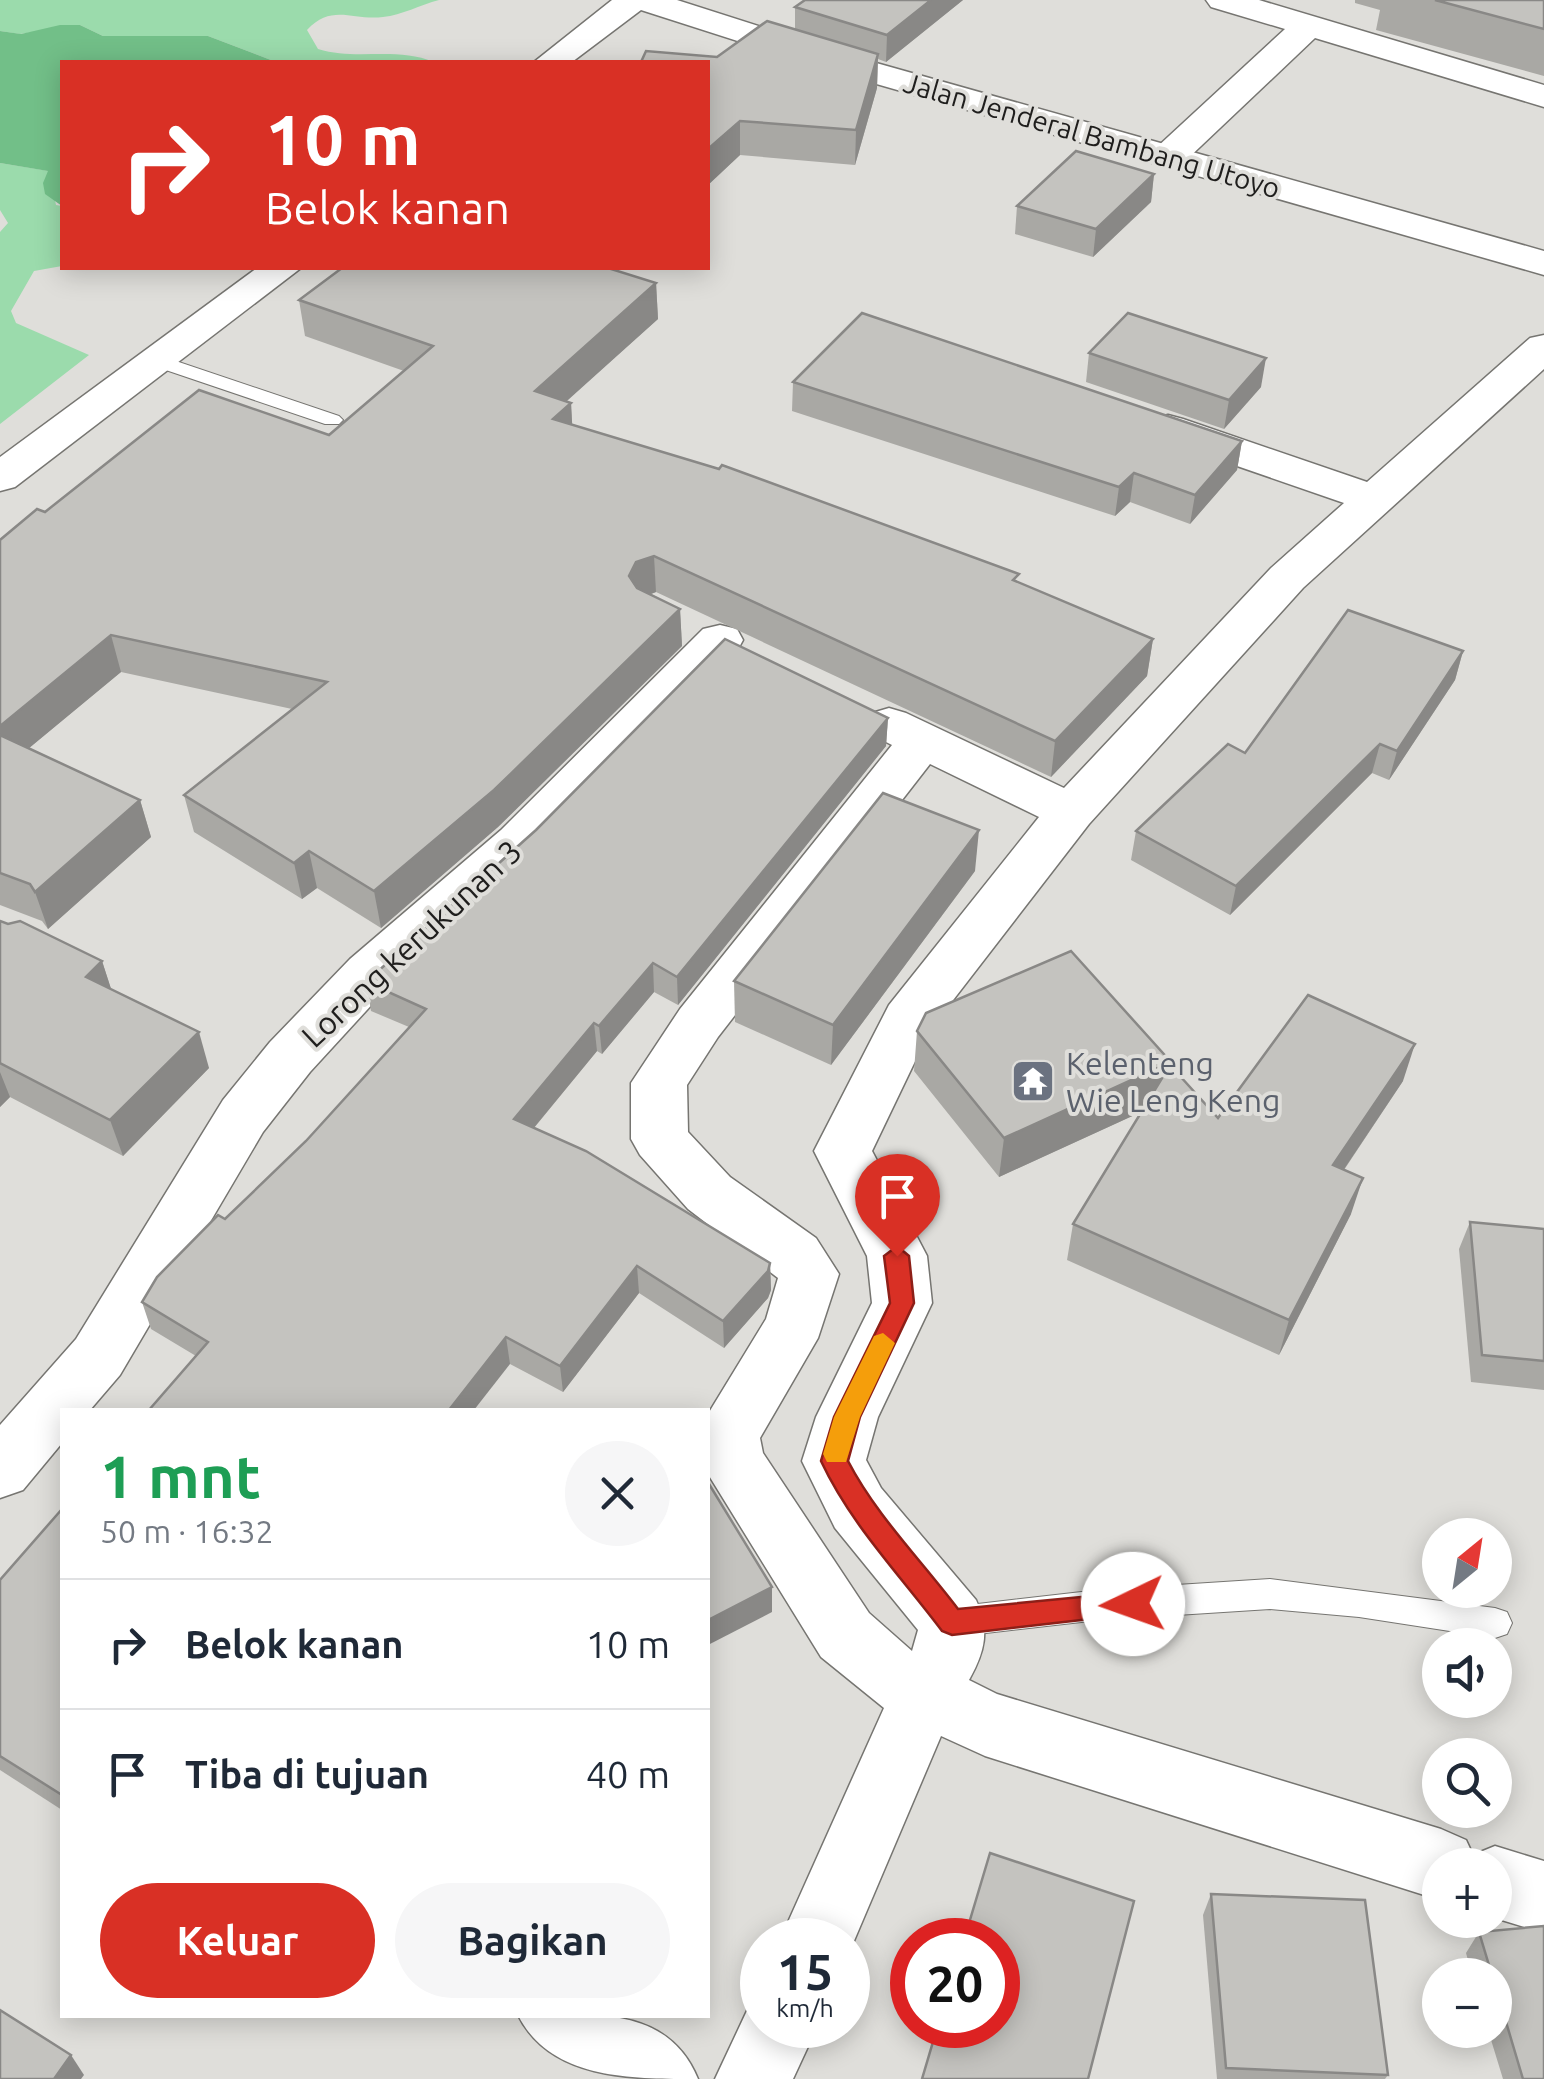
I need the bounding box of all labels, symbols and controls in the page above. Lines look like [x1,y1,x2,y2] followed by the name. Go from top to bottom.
[900,66,1284,204] street label: Jalan Jenderal Bambang Utoyo
[100,100,230,230] icon: right
[265,100,421,178] text: 10 m
[265,182,510,233] text: Belok kanan
[294,832,528,1054] street label: Lorong kerukunan 3
[1066,1045,1280,1118] place label: Kelenteng Wie Leng Keng
[1010,1058,1056,1104] temple icon: Kelenteng Wie Leng Keng
[855,1154,940,1257] pin
[870,1169,925,1224] icon: arrive
[565,1441,670,1546] button: close
[100,1442,261,1509] text: 1 mnt
[100,1513,274,1549] text: 50 m · 16:32
[1422,1518,1512,1608] north arrow
[1422,1518,1512,2048] map controls
[1081,1552,1185,1656] position arrow
[100,1617,155,1672] icon: right
[185,1623,404,1665] text: Belok kanan
[586,1623,670,1665] text: 10 m
[1422,1628,1512,1718] button: sound
[1422,1738,1512,1828] button: search
[100,1747,155,1802] icon: arrive
[185,1753,429,1795] text: Tiba di tujuan
[586,1753,670,1795] text: 40 m
[1422,1848,1512,1938] button: +
[100,1883,375,1998] button: Keluar
[395,1883,670,1998] button: Bagikan
[890,1918,1020,2048] speed limit sign: 20
[777,1943,833,1999] text: 15
[1422,1958,1512,2048] button: −
[776,1994,834,2022] text: km/h

